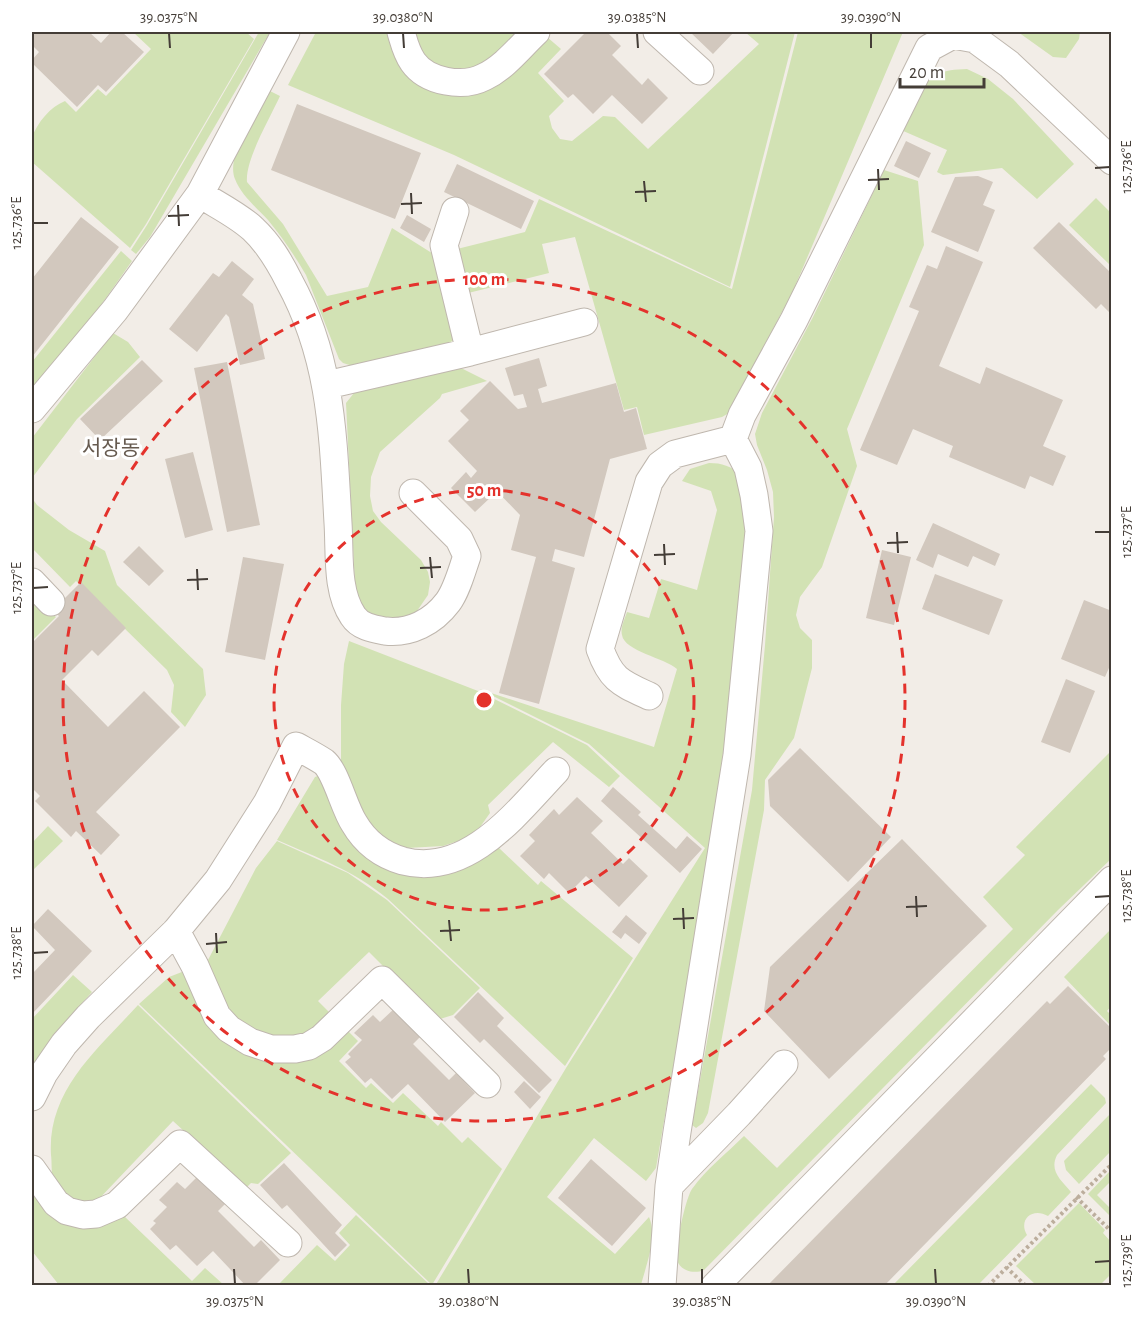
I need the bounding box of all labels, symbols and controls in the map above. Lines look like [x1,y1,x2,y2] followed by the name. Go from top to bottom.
[140,10,198,25] text: 39.0375°N
[373,10,433,25] text: 39.0380°N
[608,10,666,25] text: 39.0385°N
[841,10,901,25] text: 39.0390°N
[900,51,984,89] scale bar
[909,64,944,82] text: 20 m
[1119,141,1134,193] text: 125.736°E
[9,197,24,249] text: 125.736°E
[463,271,505,289] text: 100 m
[82,437,140,459] district label: 서장동
[467,482,501,500] text: 50 m
[1119,506,1134,558] text: 125.737°E
[9,562,24,614] text: 125.737°E
[474,690,494,710] centre of rings
[1119,870,1134,922] text: 125.738°E
[9,927,24,979] text: 125.738°E
[1119,1235,1134,1287] text: 125.739°E
[206,1294,264,1309] text: 39.0375°N
[439,1294,499,1309] text: 39.0380°N
[673,1294,731,1309] text: 39.0385°N
[906,1294,966,1309] text: 39.0390°N

